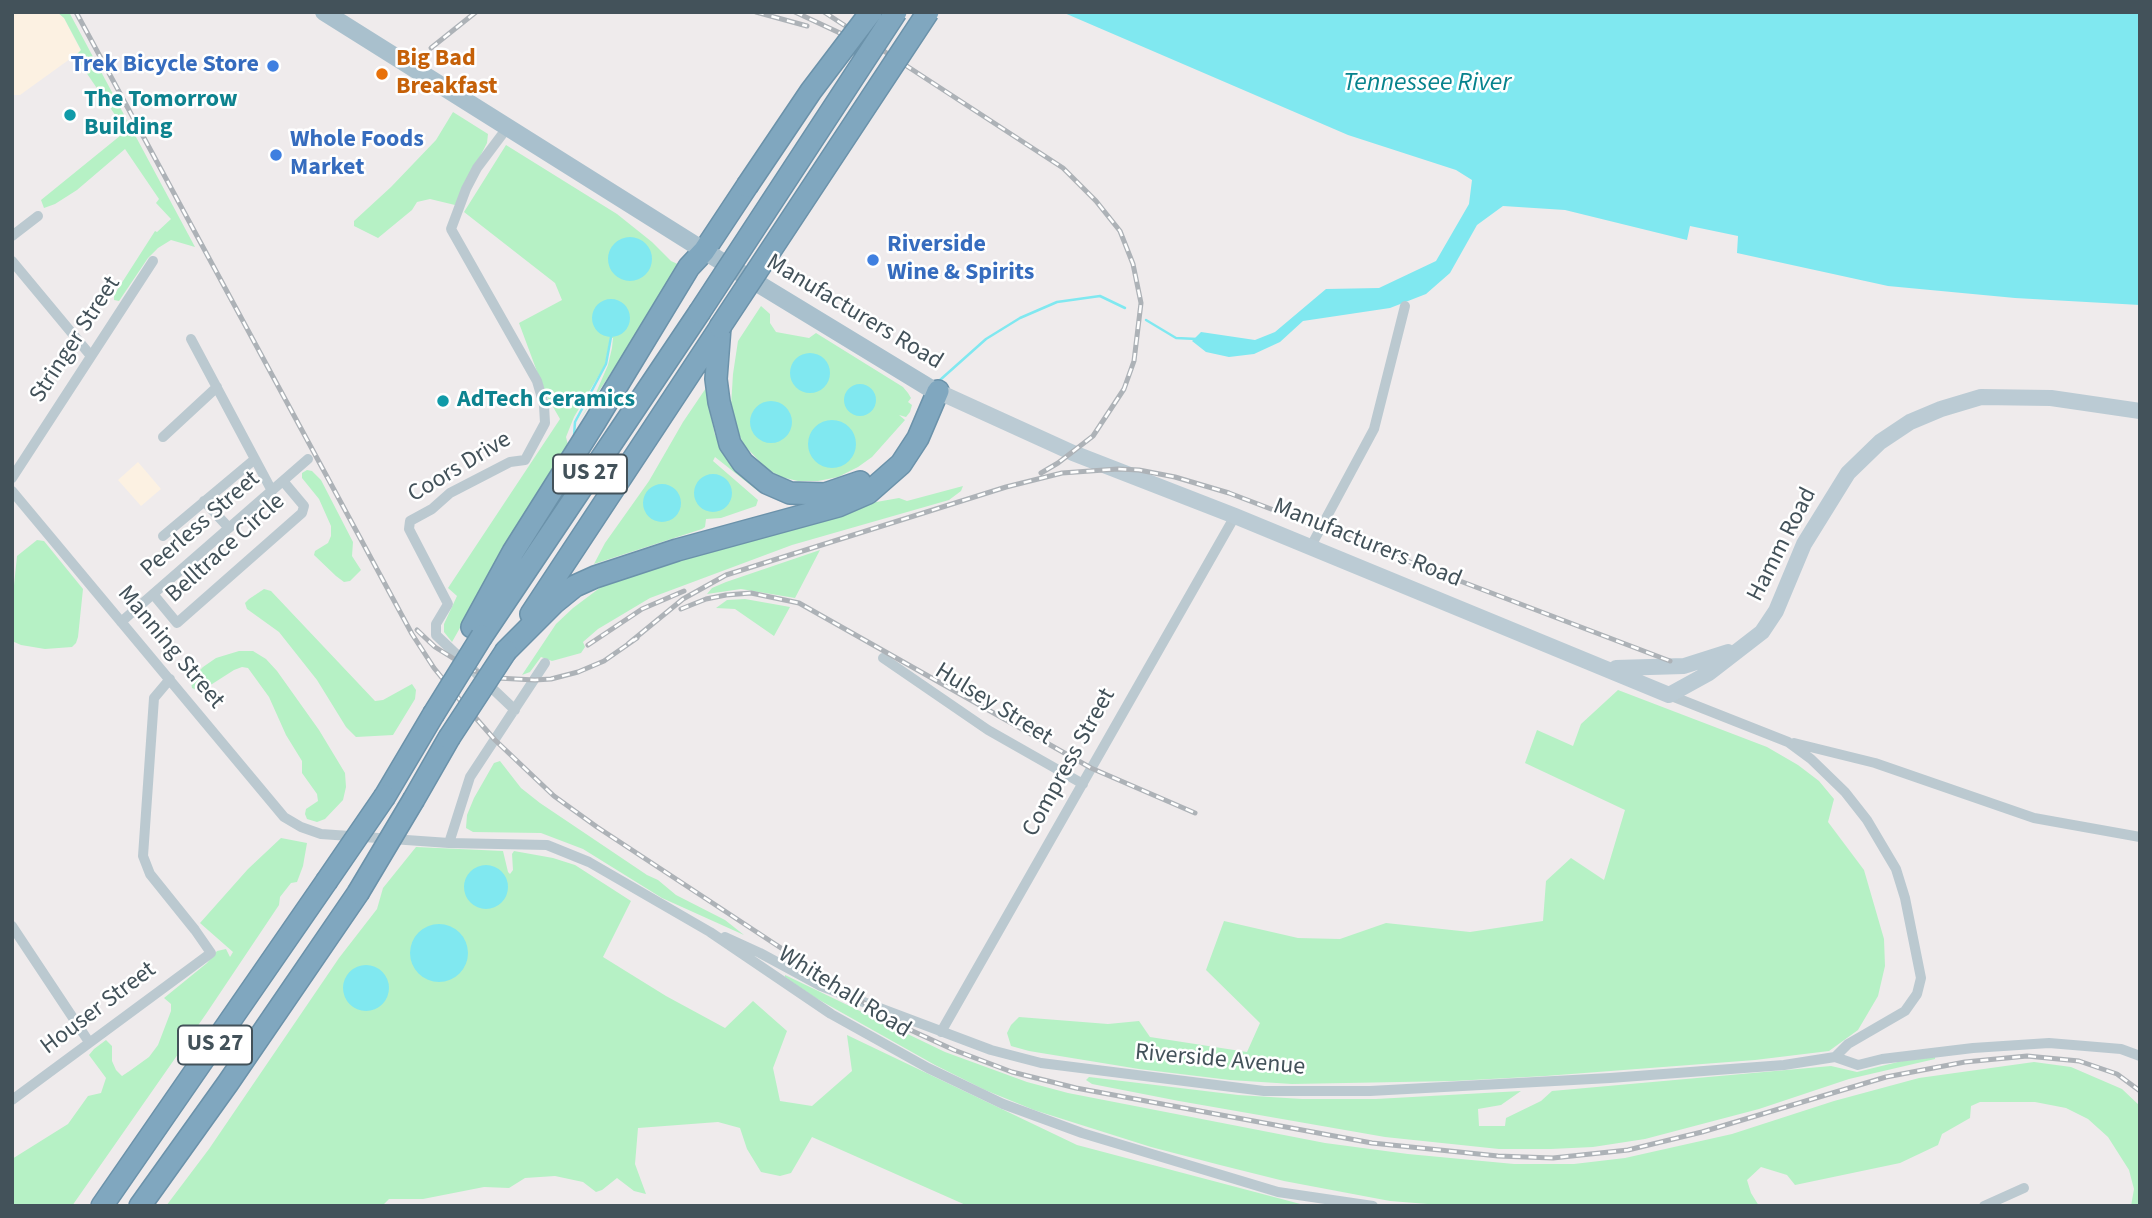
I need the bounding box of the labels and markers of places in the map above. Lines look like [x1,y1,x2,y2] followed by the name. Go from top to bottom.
[396,46,497,102] place label: Big Bad Breakfast
[70,52,259,80] place label: Trek Bicycle Store
[265,58,281,74] marker: Trek Bicycle Store
[374,66,390,82] marker: Big Bad Breakfast
[84,87,238,143] place label: The Tomorrow Building
[62,107,78,123] marker: The Tomorrow Building
[290,127,424,183] place label: Whole Foods Market
[268,147,284,163] marker: Whole Foods Market
[887,232,1034,288] place label: Riverside Wine & Spirits
[865,252,881,268] marker: Riverside Wine & Spirits
[457,387,635,415] place label: AdTech Ceramics
[435,393,451,409] marker: AdTech Ceramics

